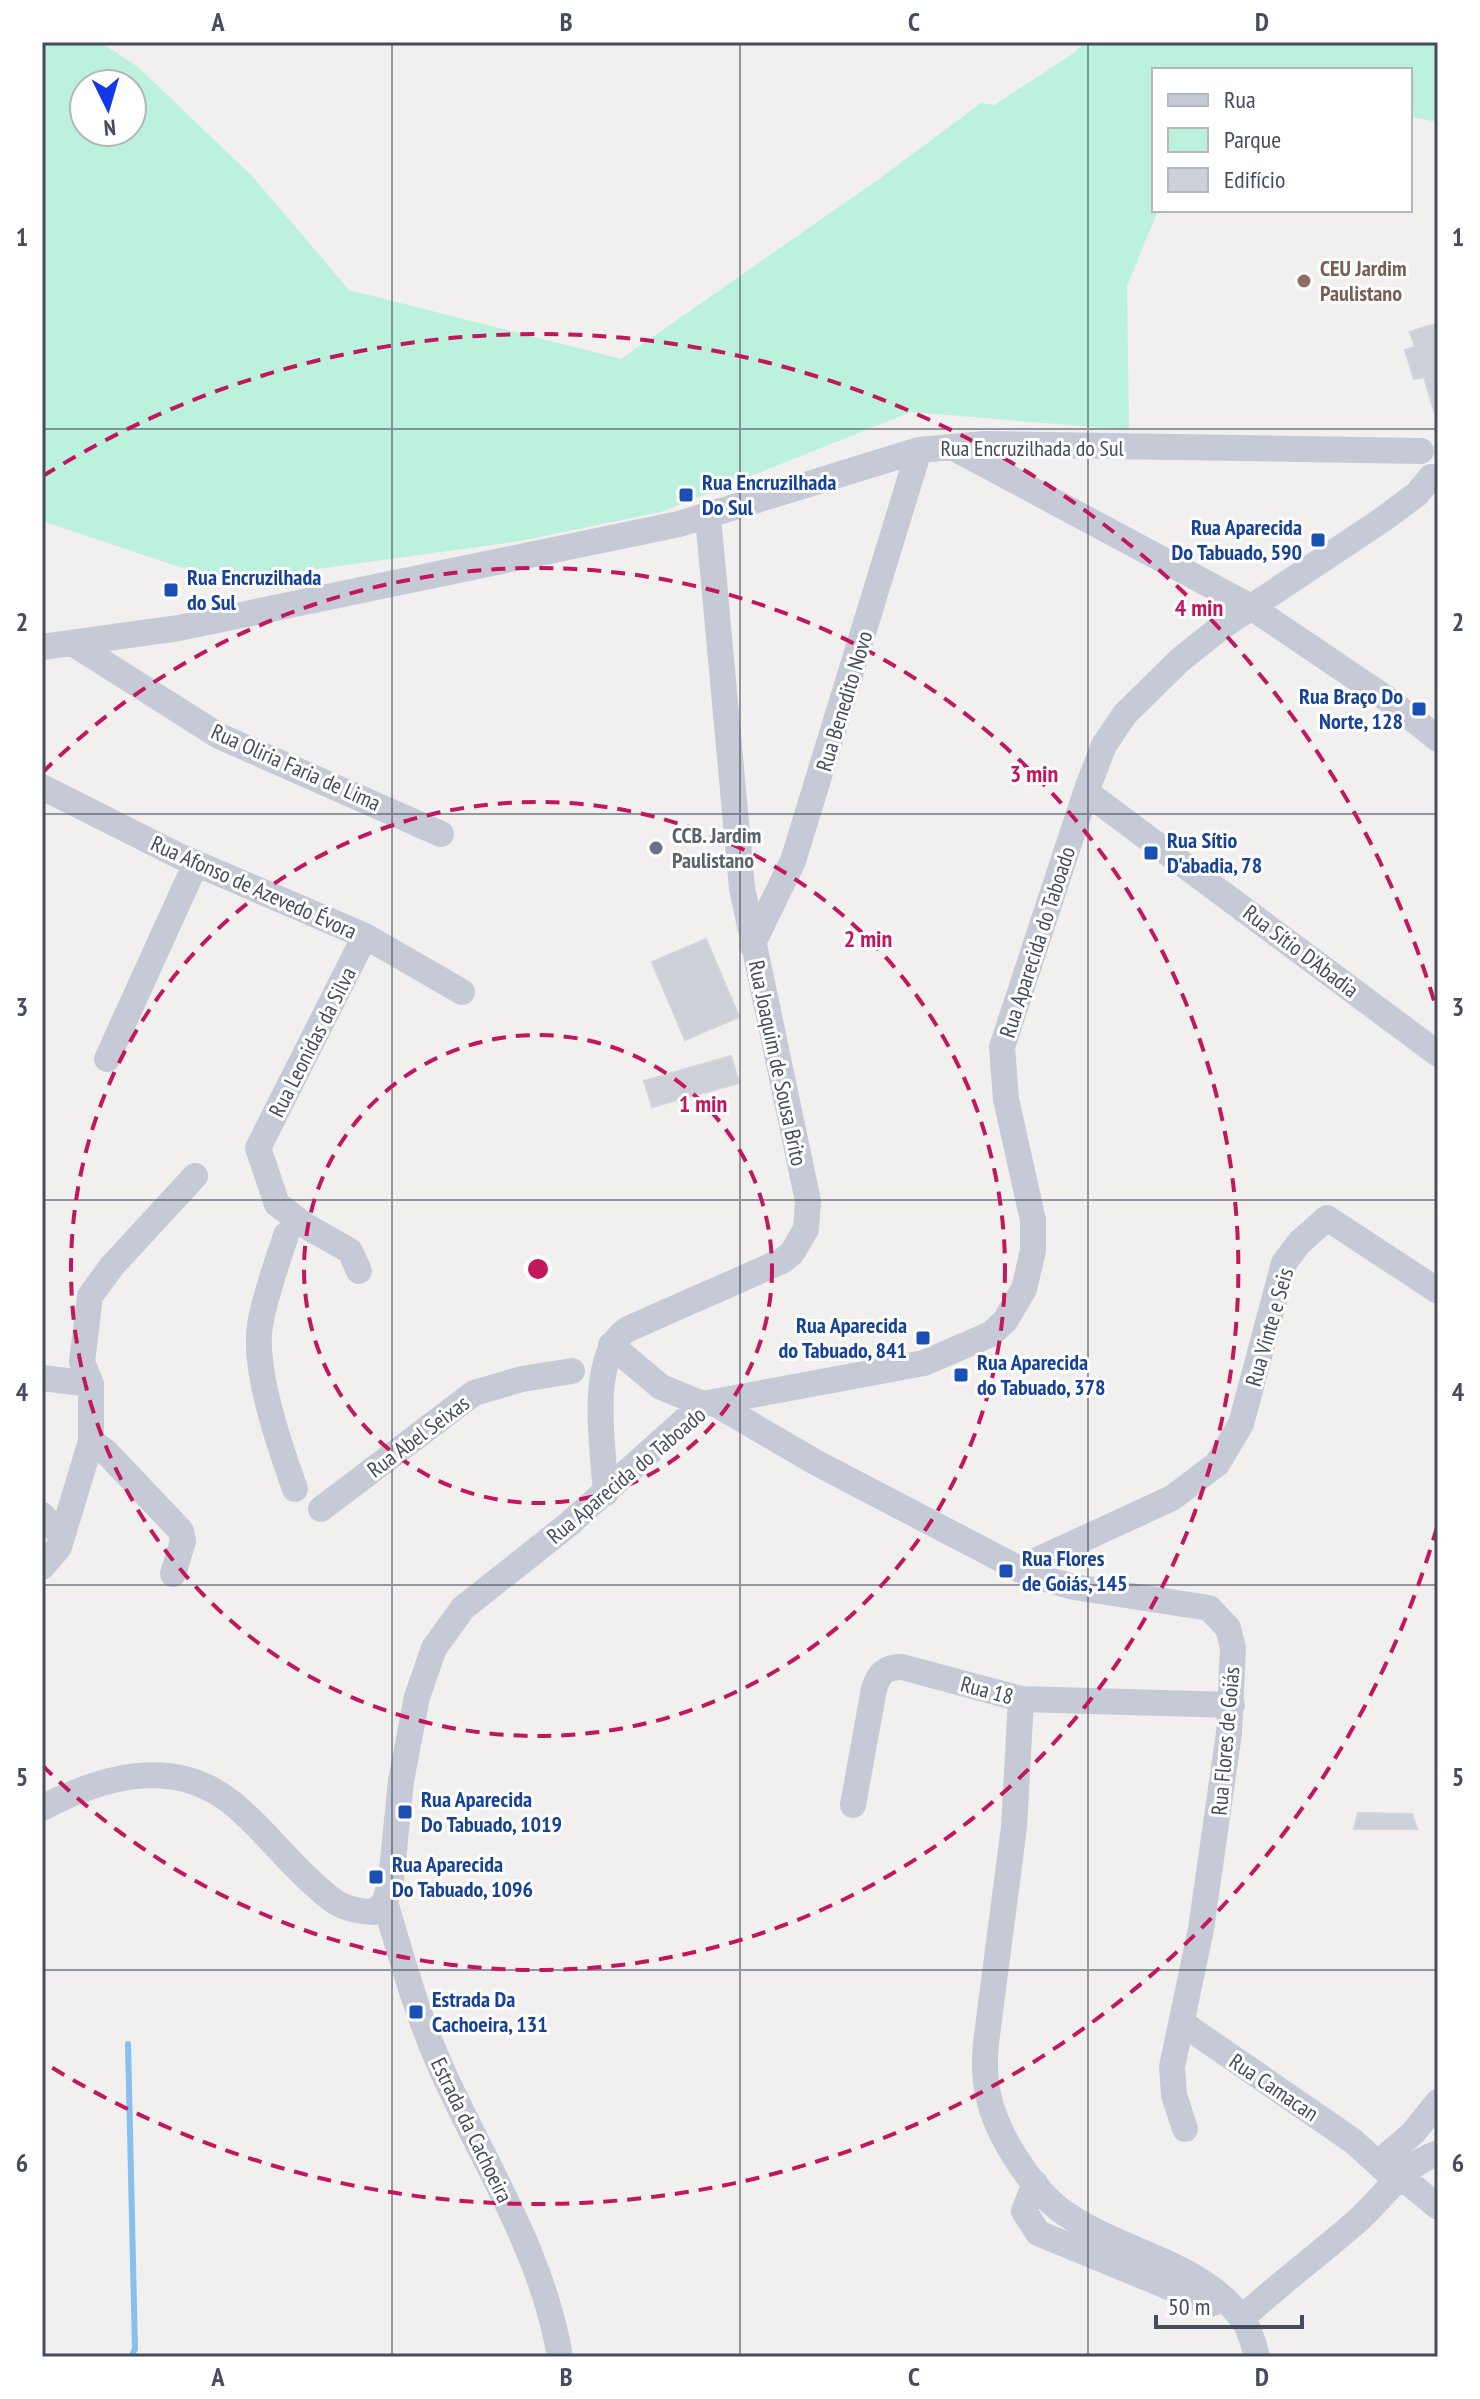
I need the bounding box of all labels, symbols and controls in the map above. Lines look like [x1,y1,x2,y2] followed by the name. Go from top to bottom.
[210,5,225,38] text: A
[560,5,573,38] text: B
[908,5,920,38] text: C
[1255,5,1269,38] text: D
[68,68,148,148] north arrow
[1152,68,1412,212] legend
[1224,84,1256,115] text: Rua
[103,113,117,142] text: N
[1224,124,1281,155] text: Parque
[1224,164,1285,195] text: Edifício
[16,220,28,253] text: 1
[1452,220,1464,253] text: 1
[1320,254,1407,307] place label: CEU Jardim Paulistano
[1295,272,1313,290] marker: CEU Jardim Paulistano
[940,434,1124,462] street label: Rua Encruzilhada do Sul
[702,468,836,521] place label: Rua Encruzilhada Do Sul
[677,486,695,504] marker: Rua Encruzilhada Do Sul
[1171,513,1302,566] place label: Rua Aparecida Do Tabuado, 590
[1309,531,1327,549] marker: Rua Aparecida Do Tabuado, 590
[187,563,321,616] place label: Rua Encruzilhada do Sul
[162,581,180,599] marker: Rua Encruzilhada do Sul
[1175,592,1223,623] text: 4 min
[16,605,28,638] text: 2
[1452,605,1464,638] text: 2
[809,627,879,775] street label: Rua Benedito Novo
[1299,682,1403,735] place label: Rua Braço Do Norte, 128
[1410,700,1428,718] marker: Rua Braço Do Norte, 128
[207,717,385,817] street label: Rua Oliria Faria de Lima
[1010,758,1058,789] text: 3 min
[672,821,761,874] place label: CCB. Jardim Paulistano
[1167,826,1262,879] place label: Rua Sítio D'abadia, 78
[147,829,361,945] street label: Rua Afonso de Azevedo Évora
[647,839,665,857] marker: CCB. Jardim Paulistano
[993,843,1081,1041] street label: Rua Aparecida do Taboado
[1142,844,1160,862] marker: Rua Sítio D'abadia, 78
[1238,899,1364,1003] street label: Rua Sítio D'Abadia
[844,923,892,954] text: 2 min
[743,958,813,1168] street label: Rua Joaquim de Sousa Brito
[262,962,362,1122] street label: Rua Leonidas da Silva
[16,990,28,1023] text: 3
[1452,990,1464,1023] text: 3
[679,1088,727,1119] text: 1 min
[524,1255,552,1283] centre of rings
[1239,1265,1299,1389] street label: Rua Vinte e Seis
[778,1311,907,1364] place label: Rua Aparecida do Tabuado, 841
[914,1329,932,1347] marker: Rua Aparecida do Tabuado, 841
[977,1348,1106,1401] place label: Rua Aparecida do Tabuado, 378
[952,1366,970,1384] marker: Rua Aparecida do Tabuado, 378
[16,1375,29,1408] text: 4
[1452,1375,1465,1408] text: 4
[362,1389,474,1483] street label: Rua Abel Seixas
[541,1400,711,1550] street label: Rua Aparecida do Taboado
[1022,1544,1128,1597] place label: Rua Flores de Goiás, 145
[997,1562,1015,1580] marker: Rua Flores de Goiás, 145
[1205,1666,1245,1816] street label: Rua Flores de Goiás
[958,1670,1016,1710] street label: Rua 18
[16,1760,28,1793] text: 5
[1452,1760,1464,1793] text: 5
[421,1785,562,1838] place label: Rua Aparecida Do Tabuado, 1019
[396,1803,414,1821] marker: Rua Aparecida Do Tabuado, 1019
[392,1850,533,1903] place label: Rua Aparecida Do Tabuado, 1096
[367,1868,385,1886] marker: Rua Aparecida Do Tabuado, 1096
[432,1985,548,2038] place label: Estrada Da Cachoeira, 131
[407,2003,425,2021] marker: Estrada Da Cachoeira, 131
[1224,2047,1324,2127] street label: Rua Camacan
[425,2053,519,2207] street label: Estrada da Cachoeira
[16,2146,28,2179] text: 6
[1452,2146,1464,2179] text: 6
[1156,2279,1302,2329] scale bar
[1168,2291,1210,2322] text: 50 m
[210,2360,225,2393] text: A
[560,2360,573,2393] text: B
[908,2360,920,2393] text: C
[1255,2360,1269,2393] text: D

